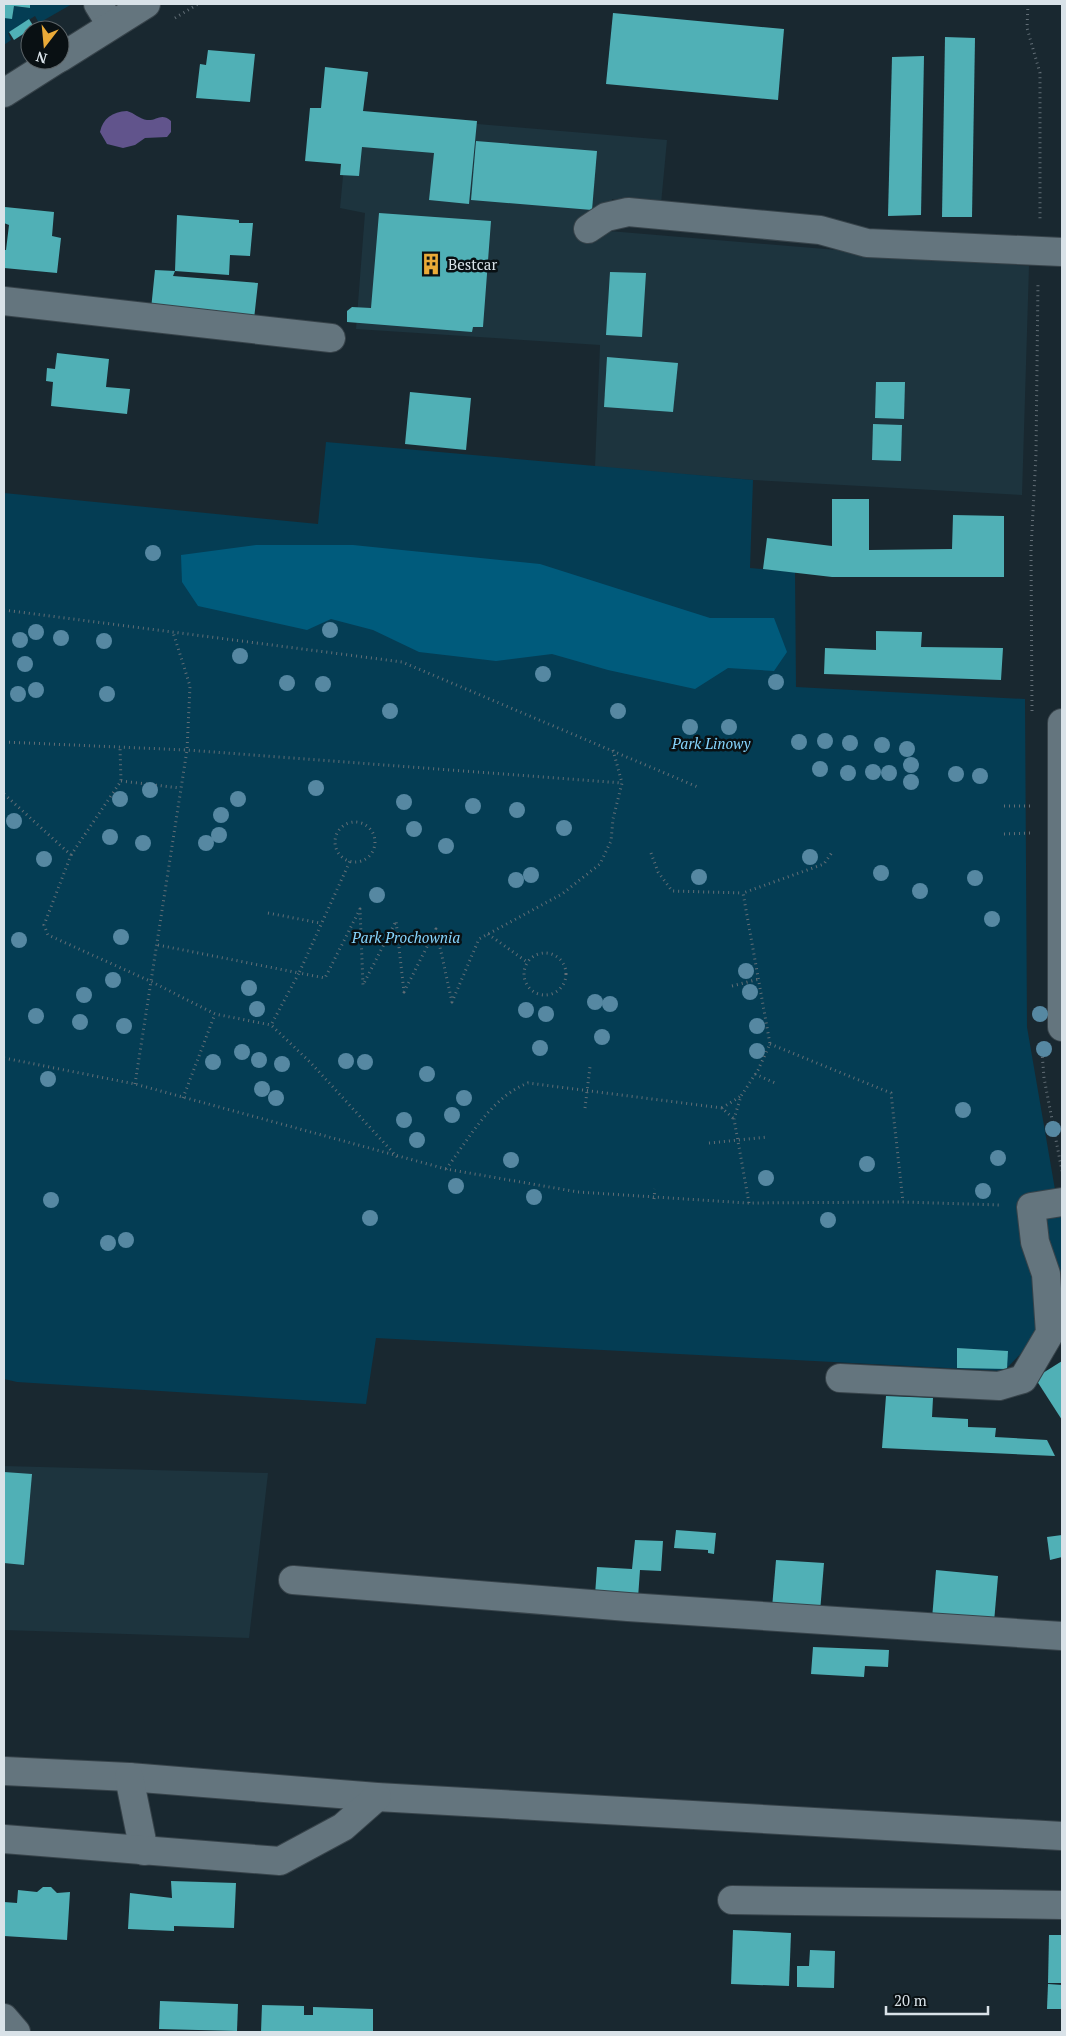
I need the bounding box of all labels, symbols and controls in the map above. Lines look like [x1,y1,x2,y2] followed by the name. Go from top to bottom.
[20,20,70,70] north arrow
[33,47,49,69] text: N
[418,251,444,277] building icon: Bestcar
[448,254,497,274] place label: Bestcar
[671,733,751,753] park label: Park Linowy
[351,927,460,947] park label: Park Prochownia
[886,1984,988,2016] scale bar
[894,1990,927,2010] text: 20 m

